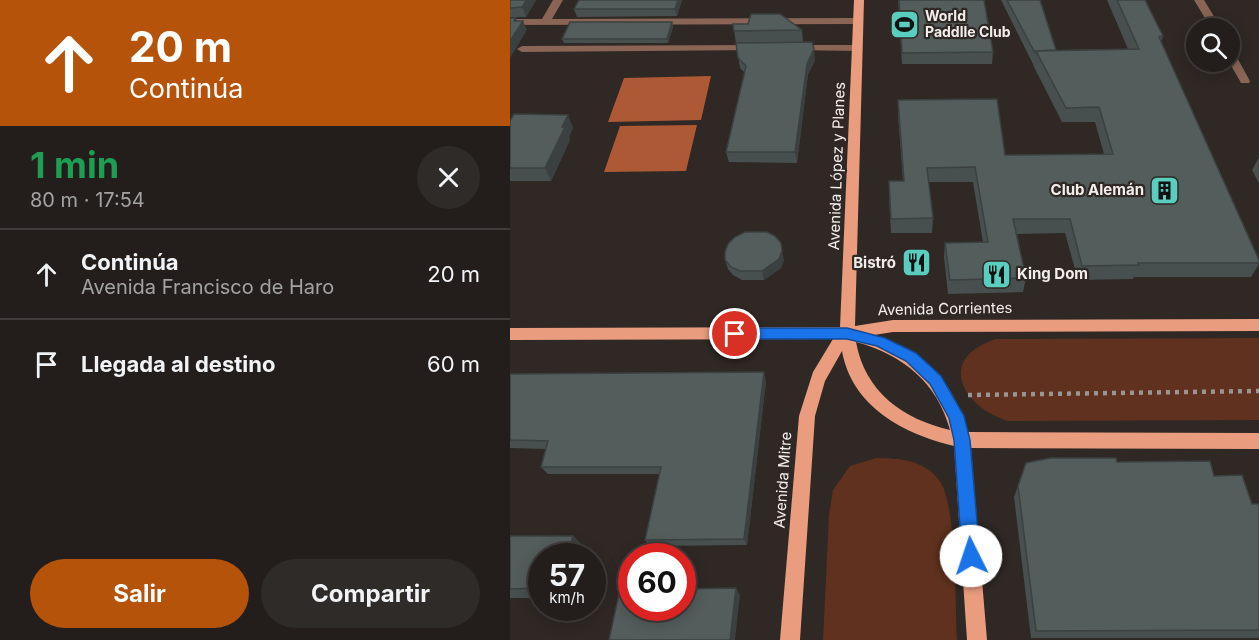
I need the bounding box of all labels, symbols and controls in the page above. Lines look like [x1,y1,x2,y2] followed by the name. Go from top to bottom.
[925,7,1011,40] place label: World Paddlle Club
[888,8,920,40] sports icon: World Paddlle Club
[1186,18,1240,72] map controls
[1186,18,1240,72] button: search
[129,21,232,72] text: 20 m
[30,24,108,102] icon: ahead
[129,72,243,105] text: Continúa
[824,82,849,250] street label: Avenida López y Planes
[30,143,119,187] text: 1 min
[417,146,480,209] button: close
[1149,174,1181,206] building icon: Club Alemán
[1051,180,1144,199] place label: Club Alemán
[30,188,145,212] text: 80 m · 17:54
[901,247,933,279] restaurant icon: Bistró
[81,249,179,275] text: Continúa
[853,253,896,272] place label: Bistró
[30,258,63,291] icon: ahead
[980,258,1012,290] restaurant icon: King Dom
[427,261,480,287] text: 20 m
[1017,264,1088,283] place label: King Dom
[81,275,334,299] text: Avenida Francisco de Haro
[877,298,1013,319] street label: Avenida Corrientes
[709,308,760,359] pin
[718,317,751,350] icon: arrive
[30,348,63,381] icon: arrive
[81,351,275,377] text: Llegada al destino
[427,351,480,377] text: 60 m
[770,431,795,529] street label: Avenida Mitre
[939,524,1003,588] position arrow
[618,543,696,621] speed limit sign: 60
[549,557,585,593] text: 57
[30,559,249,628] button: Salir
[261,559,480,628] button: Compartir
[549,588,585,607] text: km/h

